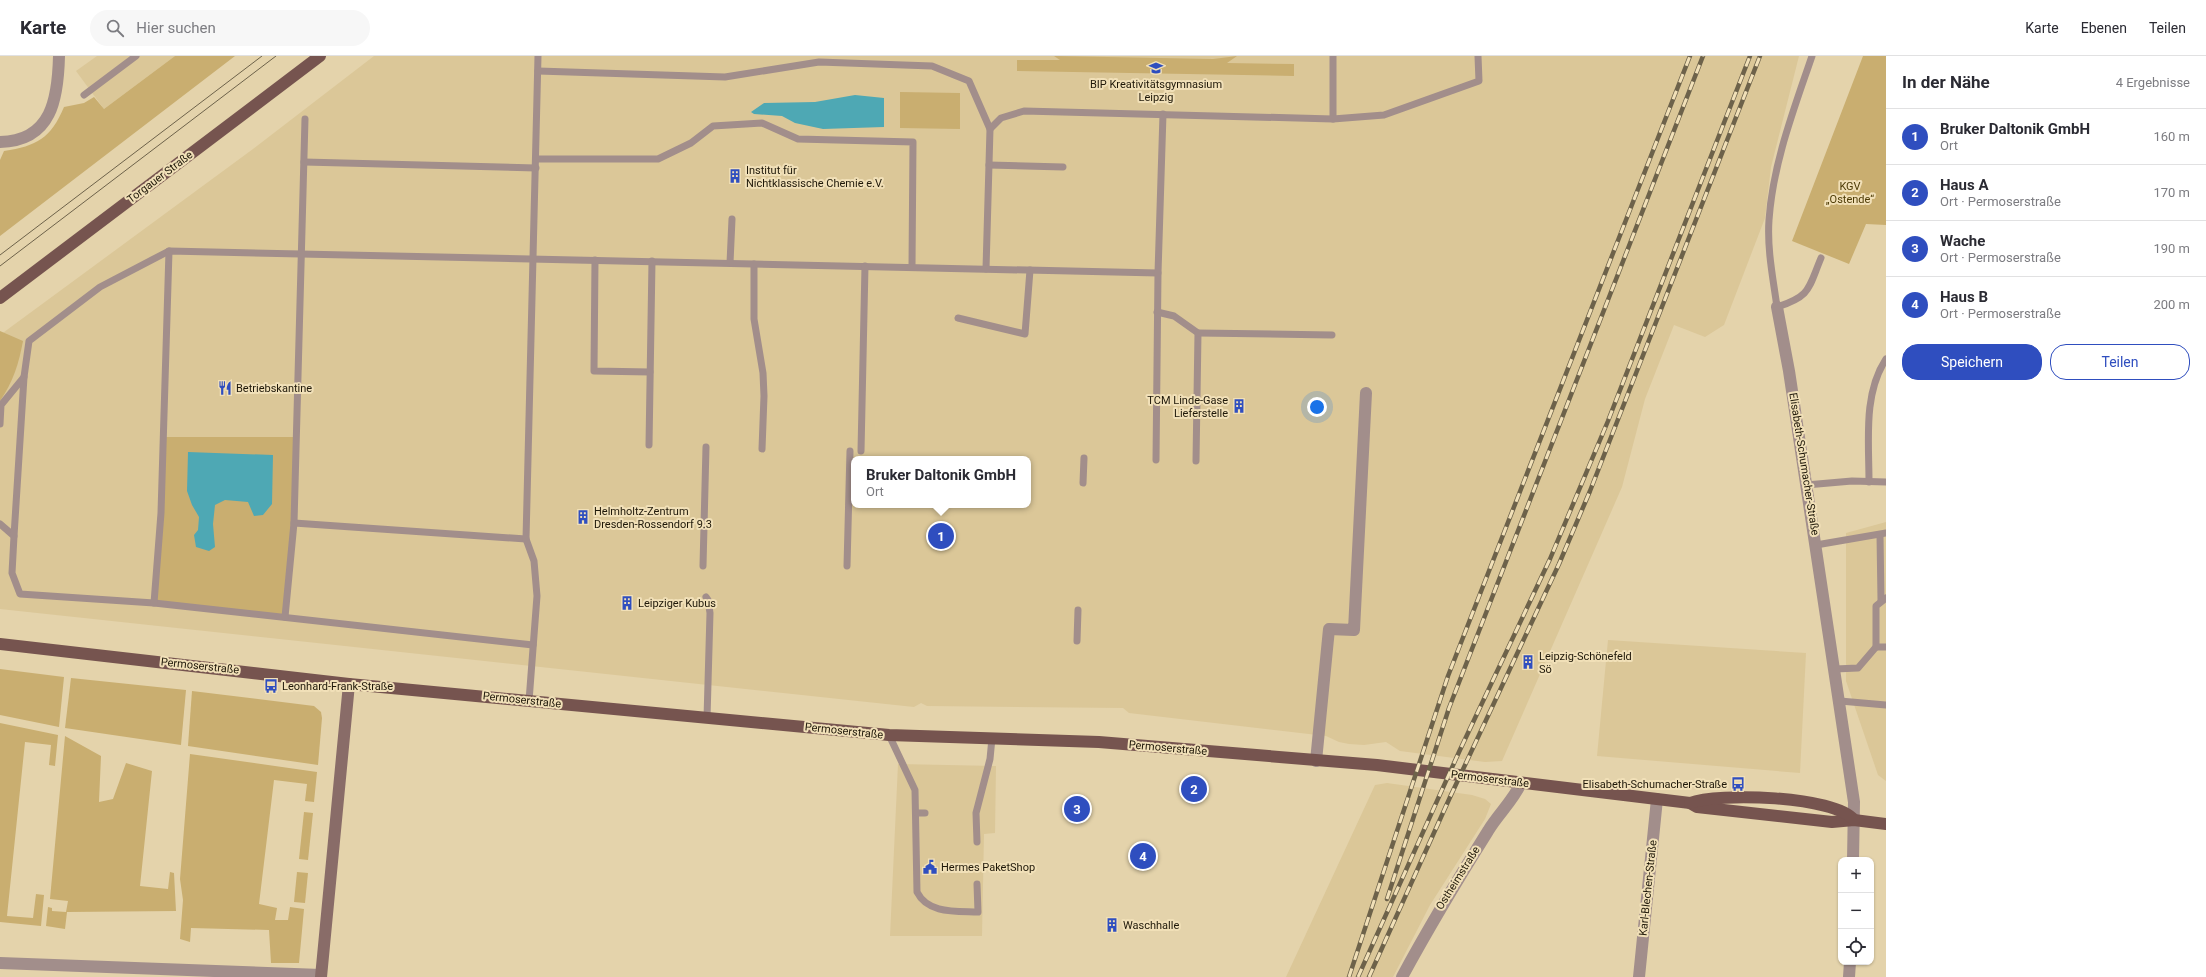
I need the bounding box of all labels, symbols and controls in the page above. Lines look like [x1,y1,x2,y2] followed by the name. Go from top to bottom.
[90,10,370,46] search box
[20,16,66,39] text: Karte
[104,17,126,39] icon: search
[136,19,216,37] text: Hier suchen
[2025,20,2059,36] text: Karte
[2081,20,2127,36] text: Ebenen
[2149,20,2186,36] text: Teilen
[1148,60,1164,76] school or university icon: BIP Kreativitätsgymnasium Leipzig
[1902,72,1990,92] text: In der Nähe
[2116,75,2190,90] text: 4 Ergebnisse
[1090,78,1222,104] place label: BIP Kreativitätsgymnasium Leipzig
[1940,120,2090,138] text: Bruker Daltonik GmbH
[1911,129,1919,144] text: 1
[2153,129,2190,144] text: 160 m
[1940,138,1958,153] text: Ort
[125,148,195,206] street label: Torgauer Straße
[746,164,884,190] place label: Institut für Nichtklassische Chemie e.V.
[727,168,743,184] building icon: Institut für Nichtklassische Chemie e.V.
[1940,176,1989,194] text: Haus A
[1826,180,1874,206] park label: KGV „Ostende“
[1911,185,1919,200] text: 2
[2153,185,2190,200] text: 170 m
[1940,194,2061,209] text: Ort · Permoserstraße
[1940,232,1985,250] text: Wache
[1911,241,1919,256] text: 3
[2153,241,2190,256] text: 190 m
[1940,250,2061,265] text: Ort · Permoserstraße
[1940,288,1988,306] text: Haus B
[1911,297,1919,312] text: 4
[2153,297,2190,312] text: 200 m
[1940,306,2061,321] text: Ort · Permoserstraße
[1902,344,2042,380] button: Speichern
[2050,344,2190,380] button: Teilen
[217,380,233,396] restaurant icon: Betriebskantine
[236,382,312,395] place label: Betriebskantine
[1786,392,1822,537] street label: Elisabeth-Schumacher-Straße
[1147,394,1228,420] place label: TCM Linde-Gase Lieferstelle
[1307,397,1327,417] your location
[1231,398,1247,414] building icon: TCM Linde-Gase Lieferstelle
[851,456,1031,508] popup
[866,466,1016,484] text: Bruker Daltonik GmbH
[866,484,884,499] text: Ort
[594,505,712,531] place label: Helmholtz-Zentrum Dresden-Rossendorf 9.3
[575,509,591,525] building icon: Helmholtz-Zentrum Dresden-Rossendorf 9.3
[928,521,954,551] pin: 1
[619,595,635,611] building icon: Leipziger Kubus
[638,597,716,610] place label: Leipziger Kubus
[1539,650,1632,676] place label: Leipzig-Schönefeld Sö
[1520,654,1536,670] building icon: Leipzig-Schönefeld Sö
[160,655,240,677] street label: Permoserstraße
[263,678,279,694] bus stop icon: Leonhard-Frank-Straße
[282,680,393,693] place label: Leonhard-Frank-Straße
[482,689,562,711] street label: Permoserstraße
[804,720,884,742] street label: Permoserstraße
[1128,738,1208,758] street label: Permoserstraße
[1450,768,1530,790] street label: Permoserstraße
[1181,774,1207,804] pin: 2
[1730,776,1746,792] bus stop icon: Elisabeth-Schumacher-Straße
[1583,778,1727,791] place label: Elisabeth-Schumacher-Straße
[1064,794,1090,824] pin: 3
[1636,839,1660,937] street label: Karl-Blechen-Straße
[1130,841,1156,871] pin: 4
[1433,844,1483,912] street label: Ostheimstraße
[1838,857,1874,965] map controls
[1838,857,1874,893] button: +
[922,859,938,875] public building icon: Hermes PaketShop
[941,861,1035,874] place label: Hermes PaketShop
[1838,893,1874,929] button: −
[1104,917,1120,933] building icon: Waschhalle
[1123,919,1179,932] place label: Waschhalle
[1838,929,1874,965] button: locate

